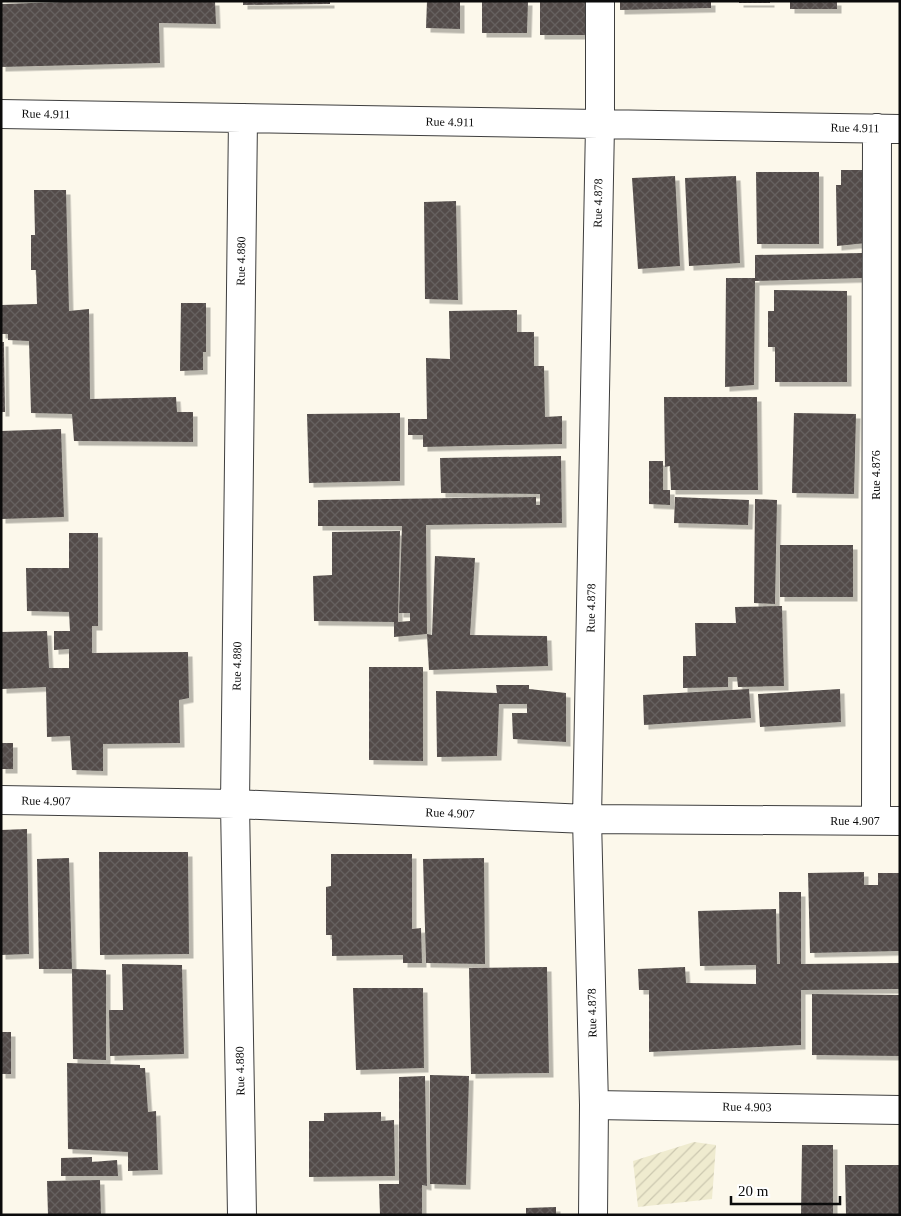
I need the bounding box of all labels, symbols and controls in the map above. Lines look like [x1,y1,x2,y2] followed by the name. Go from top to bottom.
[21,107,71,121] street label: Rue 4.911
[425,115,475,129] street label: Rue 4.911
[830,121,880,135] street label: Rue 4.911
[591,178,605,228] street label: Rue 4.878
[234,236,248,286] street label: Rue 4.880
[869,450,883,500] street label: Rue 4.876
[584,583,598,633] street label: Rue 4.878
[230,641,244,691] street label: Rue 4.880
[21,794,71,808] street label: Rue 4.907
[425,805,475,821] street label: Rue 4.907
[830,814,880,828] street label: Rue 4.907
[585,988,599,1038] street label: Rue 4.878
[233,1046,247,1096] street label: Rue 4.880
[722,1100,772,1114] street label: Rue 4.903
[731,1174,840,1206] scale bar
[738,1183,769,1199] text: 20 m

